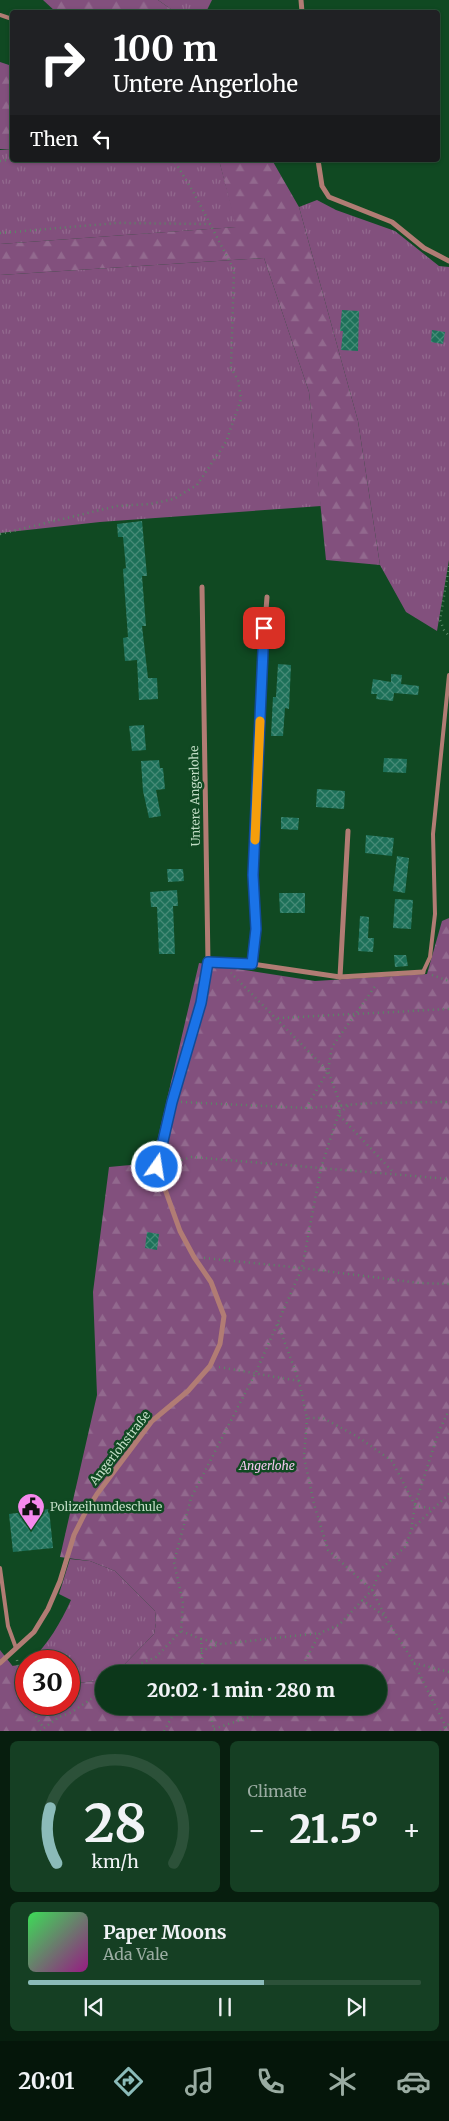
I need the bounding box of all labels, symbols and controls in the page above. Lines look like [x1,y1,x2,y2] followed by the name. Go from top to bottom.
[113,27,218,71] text: 100 m
[30,30,95,95] icon: right
[113,70,298,98] text: Untere Angerlohe
[88,125,116,153] icon: left
[30,127,78,151] text: Then
[243,607,285,649] pin
[250,614,278,642] icon: arrive
[186,745,203,847] street label: Untere Angerlohe
[130,1140,182,1192] position arrow
[85,1408,153,1489] street label: Angerlohstraße
[238,1458,295,1473] park label: Angerlohe
[16,1492,46,1531] public building icon: Polizeihundeschule
[50,1499,162,1514] place label: Polizeihundeschule
[15,1650,80,1715] speed limit sign: 30
[147,1678,335,1702] text: 20:02 · 1 min · 280 m
[248,1781,307,1801] text: Climate
[84,1791,146,1856] text: 28
[289,1806,379,1853] text: 21.5°
[248,1812,266,1848] text: −
[402,1812,421,1848] text: +
[91,1850,139,1873] text: km/h
[103,1920,227,1944] text: Paper Moons
[103,1944,168,1964] text: Ada Vale
[80,1993,108,2021] icon: previous
[211,1993,239,2021] icon: pause
[342,1993,370,2021] icon: next
[111,2064,146,2099] icon: directions
[182,2064,217,2099] icon: music
[253,2064,288,2099] icon: phone
[325,2064,360,2099] icon: climate
[396,2064,431,2099] icon: car
[18,2067,74,2095] text: 20:01

